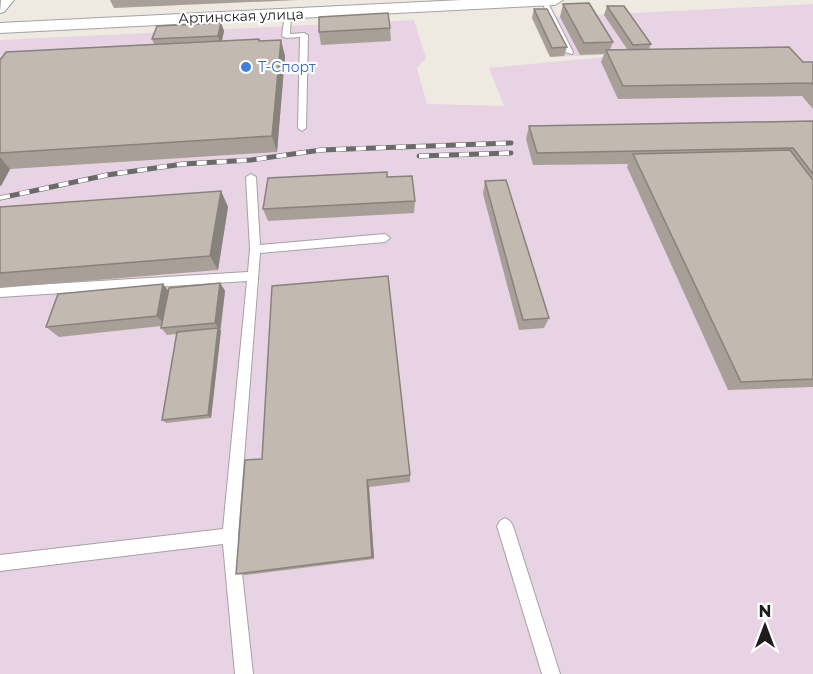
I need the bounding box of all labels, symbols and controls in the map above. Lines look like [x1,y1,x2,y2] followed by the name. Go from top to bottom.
[178,5,304,27] street label: Артинская улица
[258,58,316,76] place label: Т-Спорт
[239,60,253,74] marker: Т-Спорт
[735,596,795,656] north arrow
[759,602,771,621] text: N

